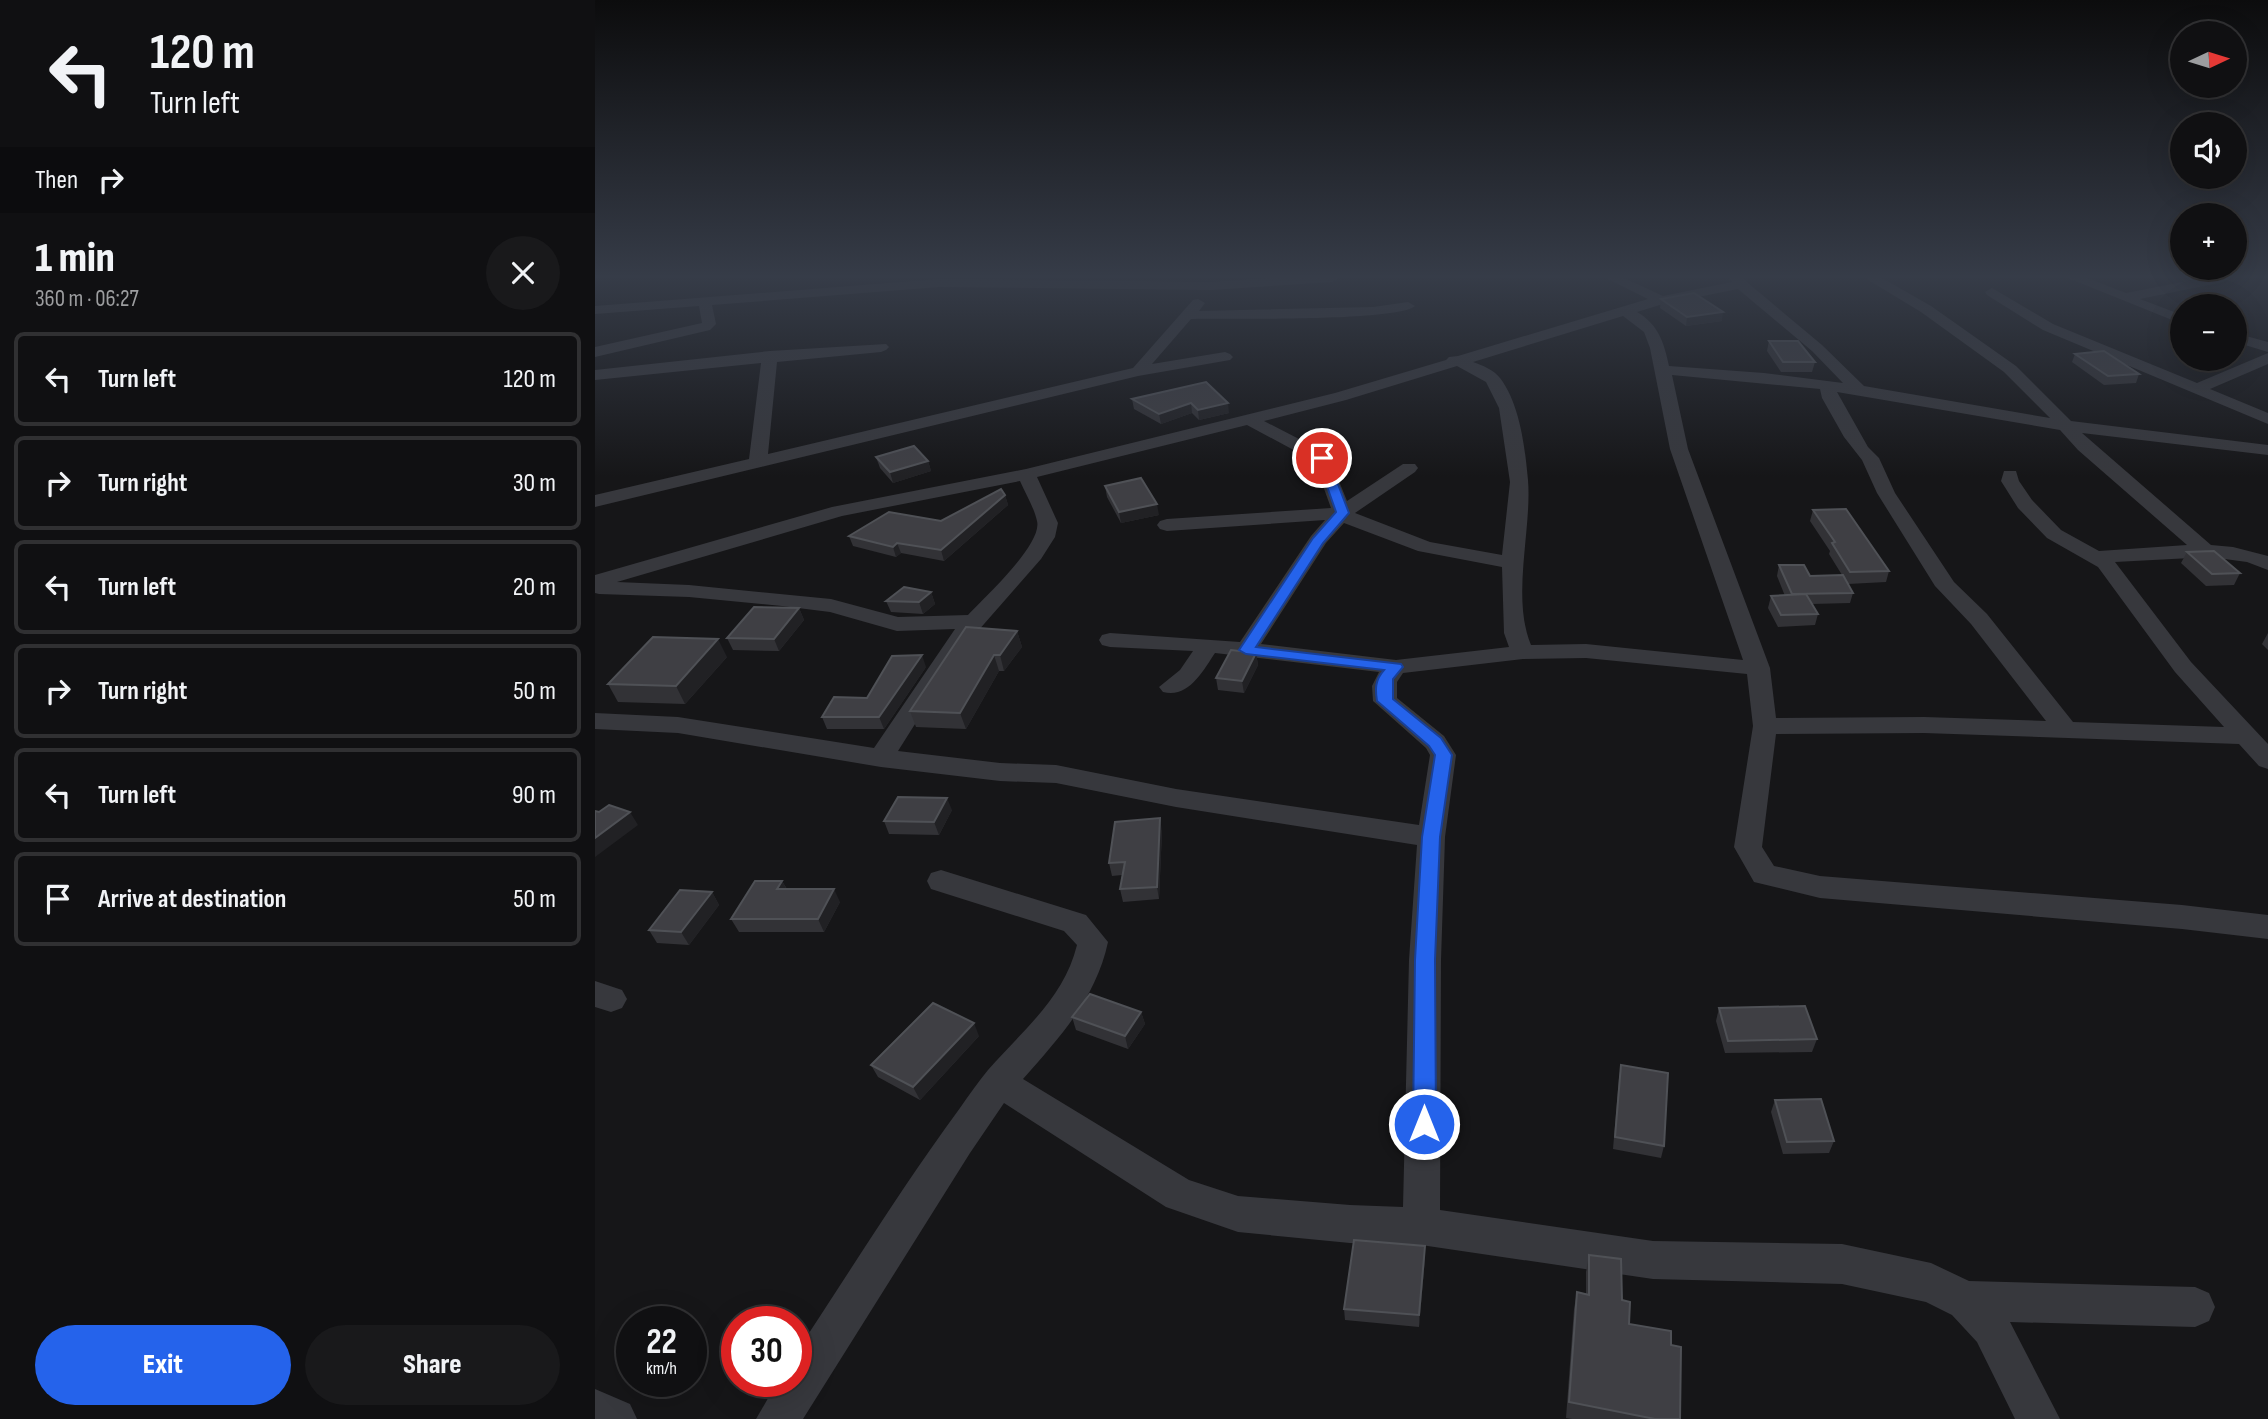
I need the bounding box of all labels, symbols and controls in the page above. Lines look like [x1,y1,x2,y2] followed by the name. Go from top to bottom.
[2170,21,2247,98] north arrow
[2170,21,2247,371] map controls
[150,24,255,83] text: 120 m
[35,28,126,119] icon: left
[150,84,240,123] text: Turn left
[2170,112,2247,189] button: sound
[92,161,130,199] icon: right
[35,165,78,196] text: Then
[2170,203,2247,280] button: +
[35,233,115,284] text: 1 min
[486,236,560,310] button: close
[35,285,139,313] text: 360 m · 06:27
[2170,294,2247,371] button: −
[39,360,77,398] icon: left
[98,364,176,395] text: Turn left
[503,364,556,395] text: 120 m
[1292,428,1352,488] pin
[1303,439,1341,477] icon: arrive
[39,464,77,502] icon: right
[98,468,187,499] text: Turn right
[513,468,556,499] text: 30 m
[39,568,77,606] icon: left
[98,572,176,603] text: Turn left
[513,572,556,603] text: 20 m
[39,672,77,710] icon: right
[98,676,187,707] text: Turn right
[513,676,556,707] text: 50 m
[39,776,77,814] icon: left
[98,780,176,811] text: Turn left
[512,780,556,811] text: 90 m
[39,880,77,918] icon: arrive
[98,884,286,915] text: Arrive at destination
[513,884,556,915] text: 50 m
[1387,1087,1461,1161] position arrow
[721,1306,812,1397] speed limit sign: 30
[646,1321,677,1364] text: 22
[35,1325,291,1405] button: Exit
[305,1325,560,1405] button: Share
[646,1358,677,1379] text: km/h

